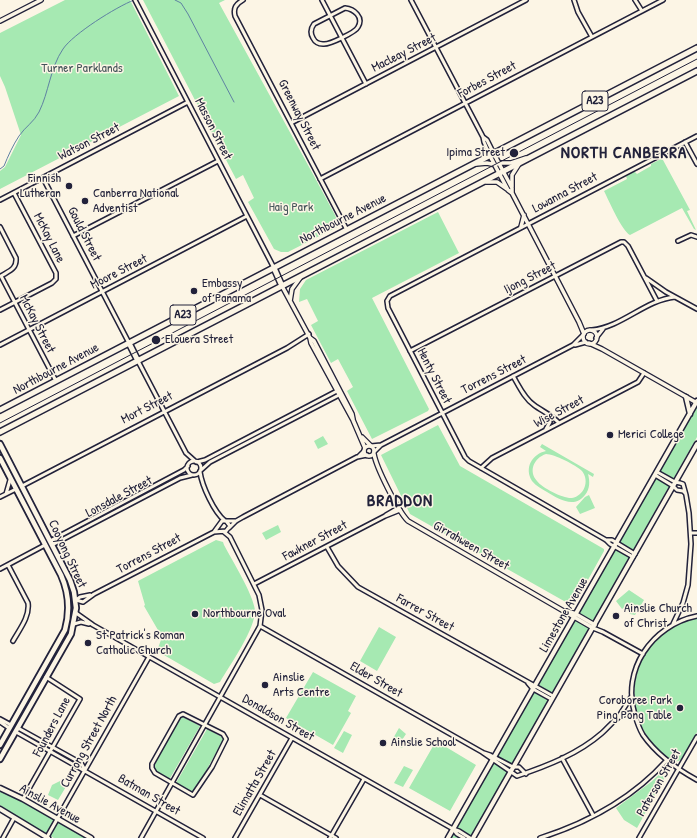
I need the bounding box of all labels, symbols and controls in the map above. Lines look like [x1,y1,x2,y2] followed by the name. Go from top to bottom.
[369,30,439,76] street label: Macleay Street
[455,58,519,102] street label: Forbes Street
[41,61,123,77] park label: Turner Parklands
[274,77,324,153] street label: Greenway Street
[582,91,608,111] road number: A23
[191,96,235,162] street label: Masson Street
[56,120,122,164] street label: Watson Street
[561,143,687,163] district label: NORTH CANBERRA
[446,145,505,161] place label: Ipima Street
[508,147,520,159] marker: Ipima Street
[530,169,600,217] street label: Lowanna Street
[20,171,61,202] place label: Finnish Lutheran
[64,181,74,191] marker: Finnish Lutheran
[93,186,179,217] place label: Canberra National Adventist
[297,191,389,247] street label: Northbourne Avenue
[80,196,90,206] marker: Canberra National Adventist
[269,200,313,216] park label: Haig Park
[64,204,104,264] street label: Gould Street
[30,210,68,266] street label: McKay Lane
[88,251,150,293] street label: Moore Street
[501,258,559,298] street label: Ijong Street
[202,276,251,307] place label: Embassy of Panama
[189,286,199,296] marker: Embassy of Panama
[16,292,58,356] street label: McKay Street
[170,305,196,325] road number: A23
[165,332,233,348] place label: Elouera Street
[150,334,162,346] marker: Elouera Street
[10,340,102,398] street label: Northbourne Avenue
[413,346,455,406] street label: Henty Street
[459,352,529,398] street label: Torrens Street
[119,388,175,428] street label: Mort Street
[531,392,587,432] street label: Wise Street
[618,427,684,443] place label: Merici College
[605,430,615,440] marker: Merici College
[83,473,155,521] street label: Lonsdale Street
[367,491,433,511] district label: BRADDON
[44,518,90,590] street label: Cooyong Street
[280,518,350,564] street label: Fawkner Street
[430,518,512,574] street label: Girrahween Street
[114,531,184,577] street label: Torrens Street
[536,575,592,655] street label: Limestone Avenue
[393,591,457,635] street label: Farrer Street
[624,601,692,632] place label: Ainslie Church of Christ
[203,606,286,622] place label: Northbourne Oval
[190,609,200,619] marker: Northbourne Oval
[611,611,621,621] marker: Ainslie Church of Christ
[96,628,185,659] place label: St Patrick's Roman Catholic Church
[83,638,93,648] marker: St Patrick's Roman Catholic Church
[347,659,405,701] street label: Elder Street
[273,670,330,701] place label: Ainslie Arts Centre
[260,680,270,690] marker: Ainslie Arts Centre
[239,691,317,745] street label: Donaldson Street
[57,693,121,791] street label: Currong Street North
[597,693,672,724] place label: Coroboree Park Ping Pong Table
[30,694,74,760] street label: Founders Lane
[675,703,685,713] marker: Coroboree Park Ping Pong Table
[391,735,456,751] place label: Ainslie School
[378,738,388,748] marker: Ainslie School
[633,746,685,820] street label: Paterson Street
[230,747,280,819] street label: Elimatta Street
[115,771,183,819] street label: Batman Street
[17,781,83,827] street label: Ainslie Avenue

